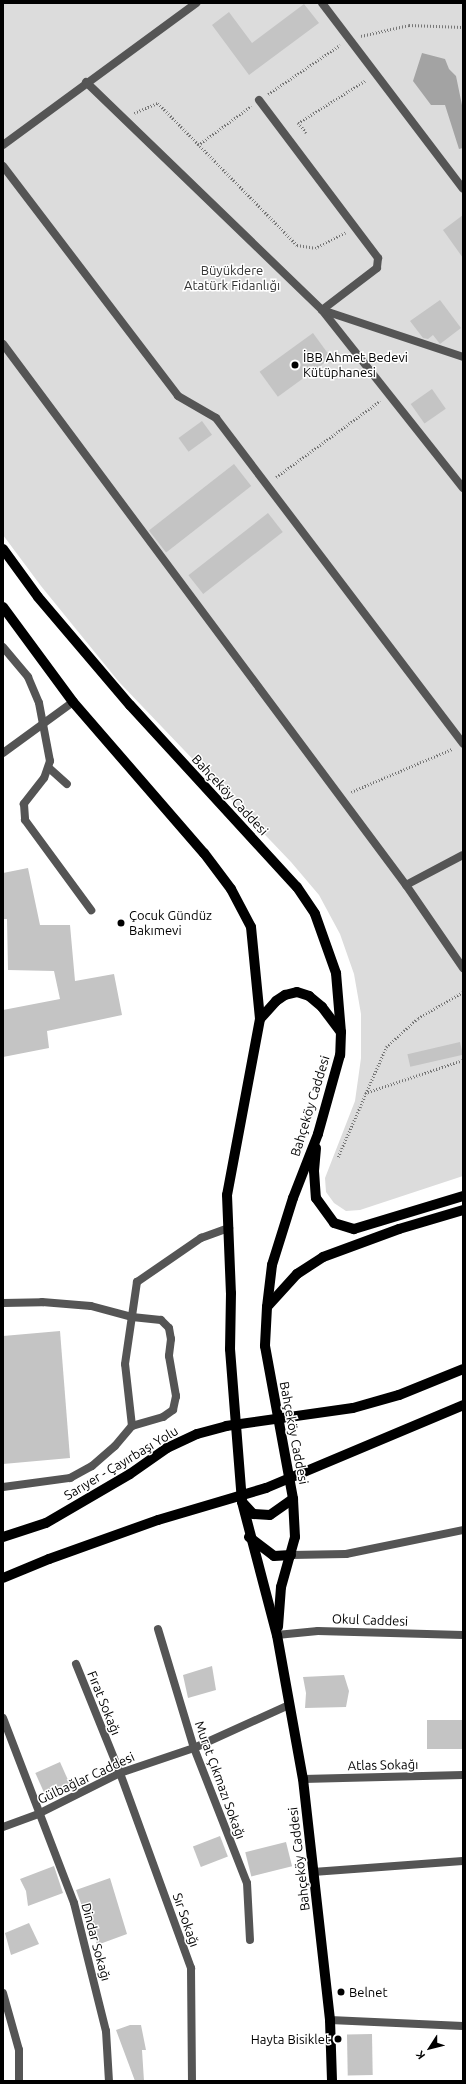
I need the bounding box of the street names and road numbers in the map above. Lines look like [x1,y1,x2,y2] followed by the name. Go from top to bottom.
[189,751,271,839] street label: Bahçeköy Caddesi
[287,1054,333,1158] street label: Bahçeköy Caddesi
[276,1380,312,1486] street label: Bahçeköy Caddesi
[61,1423,181,1503] street label: Sarıyer - Çayırbaşı Yolu
[332,1611,408,1629] street label: Okul Caddesi
[84,1669,124,1737] street label: Fırat Sokağı
[191,1719,249,1841] street label: Murat Çıkmazı Sokağı
[35,1749,137,1807] street label: Gülbağlar Caddesi
[348,1757,418,1773] street label: Atlas Sokağı
[285,1806,313,1912] street label: Bahçeköy Caddesi
[169,1891,203,1949] street label: Sır Sokağı
[78,1901,114,1983] street label: Dindar Sokağı

